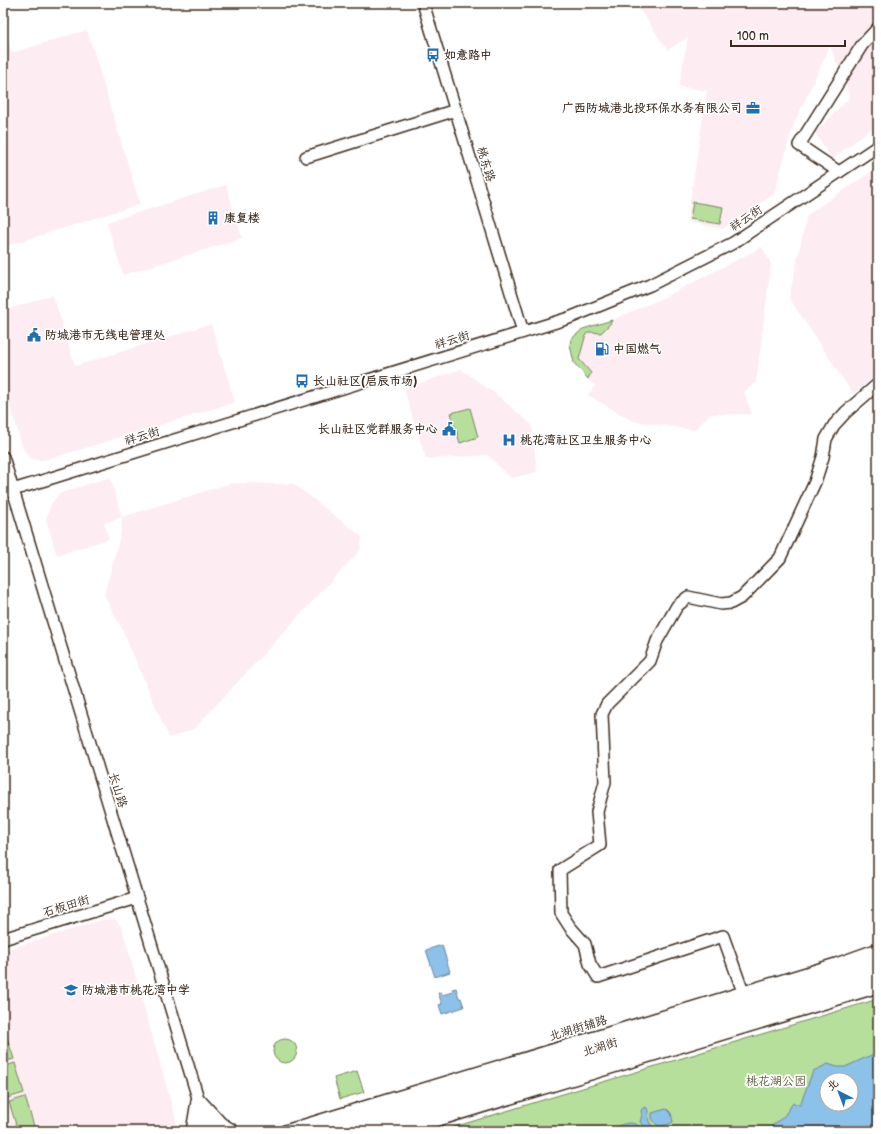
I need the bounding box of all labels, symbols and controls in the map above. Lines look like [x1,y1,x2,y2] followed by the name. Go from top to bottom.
[731,22,845,48] scale bar
[737,29,769,44] text: 100 m
[425,47,441,63] bus stop icon: 如意路中
[444,48,492,63] place label: 如意路中
[745,100,761,116] office icon: 广西防城港北投环保水务有限公司
[562,101,742,116] place label: 广西防城港北投环保水务有限公司
[473,145,498,184] street label: 桃东路
[727,202,765,235] street label: 祥云街
[205,210,221,226] building icon: 康复楼
[224,211,260,226] place label: 康复楼
[26,327,42,343] public building icon: 防城港市无线电管理处
[45,328,165,343] place label: 防城港市无线电管理处
[433,328,472,353] street label: 祥云街
[594,341,610,357] fuel station icon: 中国燃气
[613,342,661,357] place label: 中国燃气
[294,373,310,389] bus stop icon: 长山社区(启辰市场)
[313,374,417,389] place label: 长山社区(启辰市场)
[441,421,457,437] public building icon: 长山社区党群服务中心
[318,422,438,437] place label: 长山社区党群服务中心
[123,424,162,449] street label: 祥云街
[501,432,517,448] hospital icon: 桃花湾社区卫生服务中心
[520,433,652,448] place label: 桃花湾社区卫生服务中心
[105,771,130,810] street label: 长山路
[41,892,91,921] street label: 石板田街
[63,982,79,998] school or university icon: 防城港市桃花湾中学
[82,983,190,998] place label: 防城港市桃花湾中学
[547,1013,609,1044] street label: 北湖街辅路
[581,1035,620,1060] street label: 北湖街
[819,1072,859,1112] north arrow
[746,1074,806,1089] park label: 桃花湖公园
[824,1076,841,1093] text: 北

